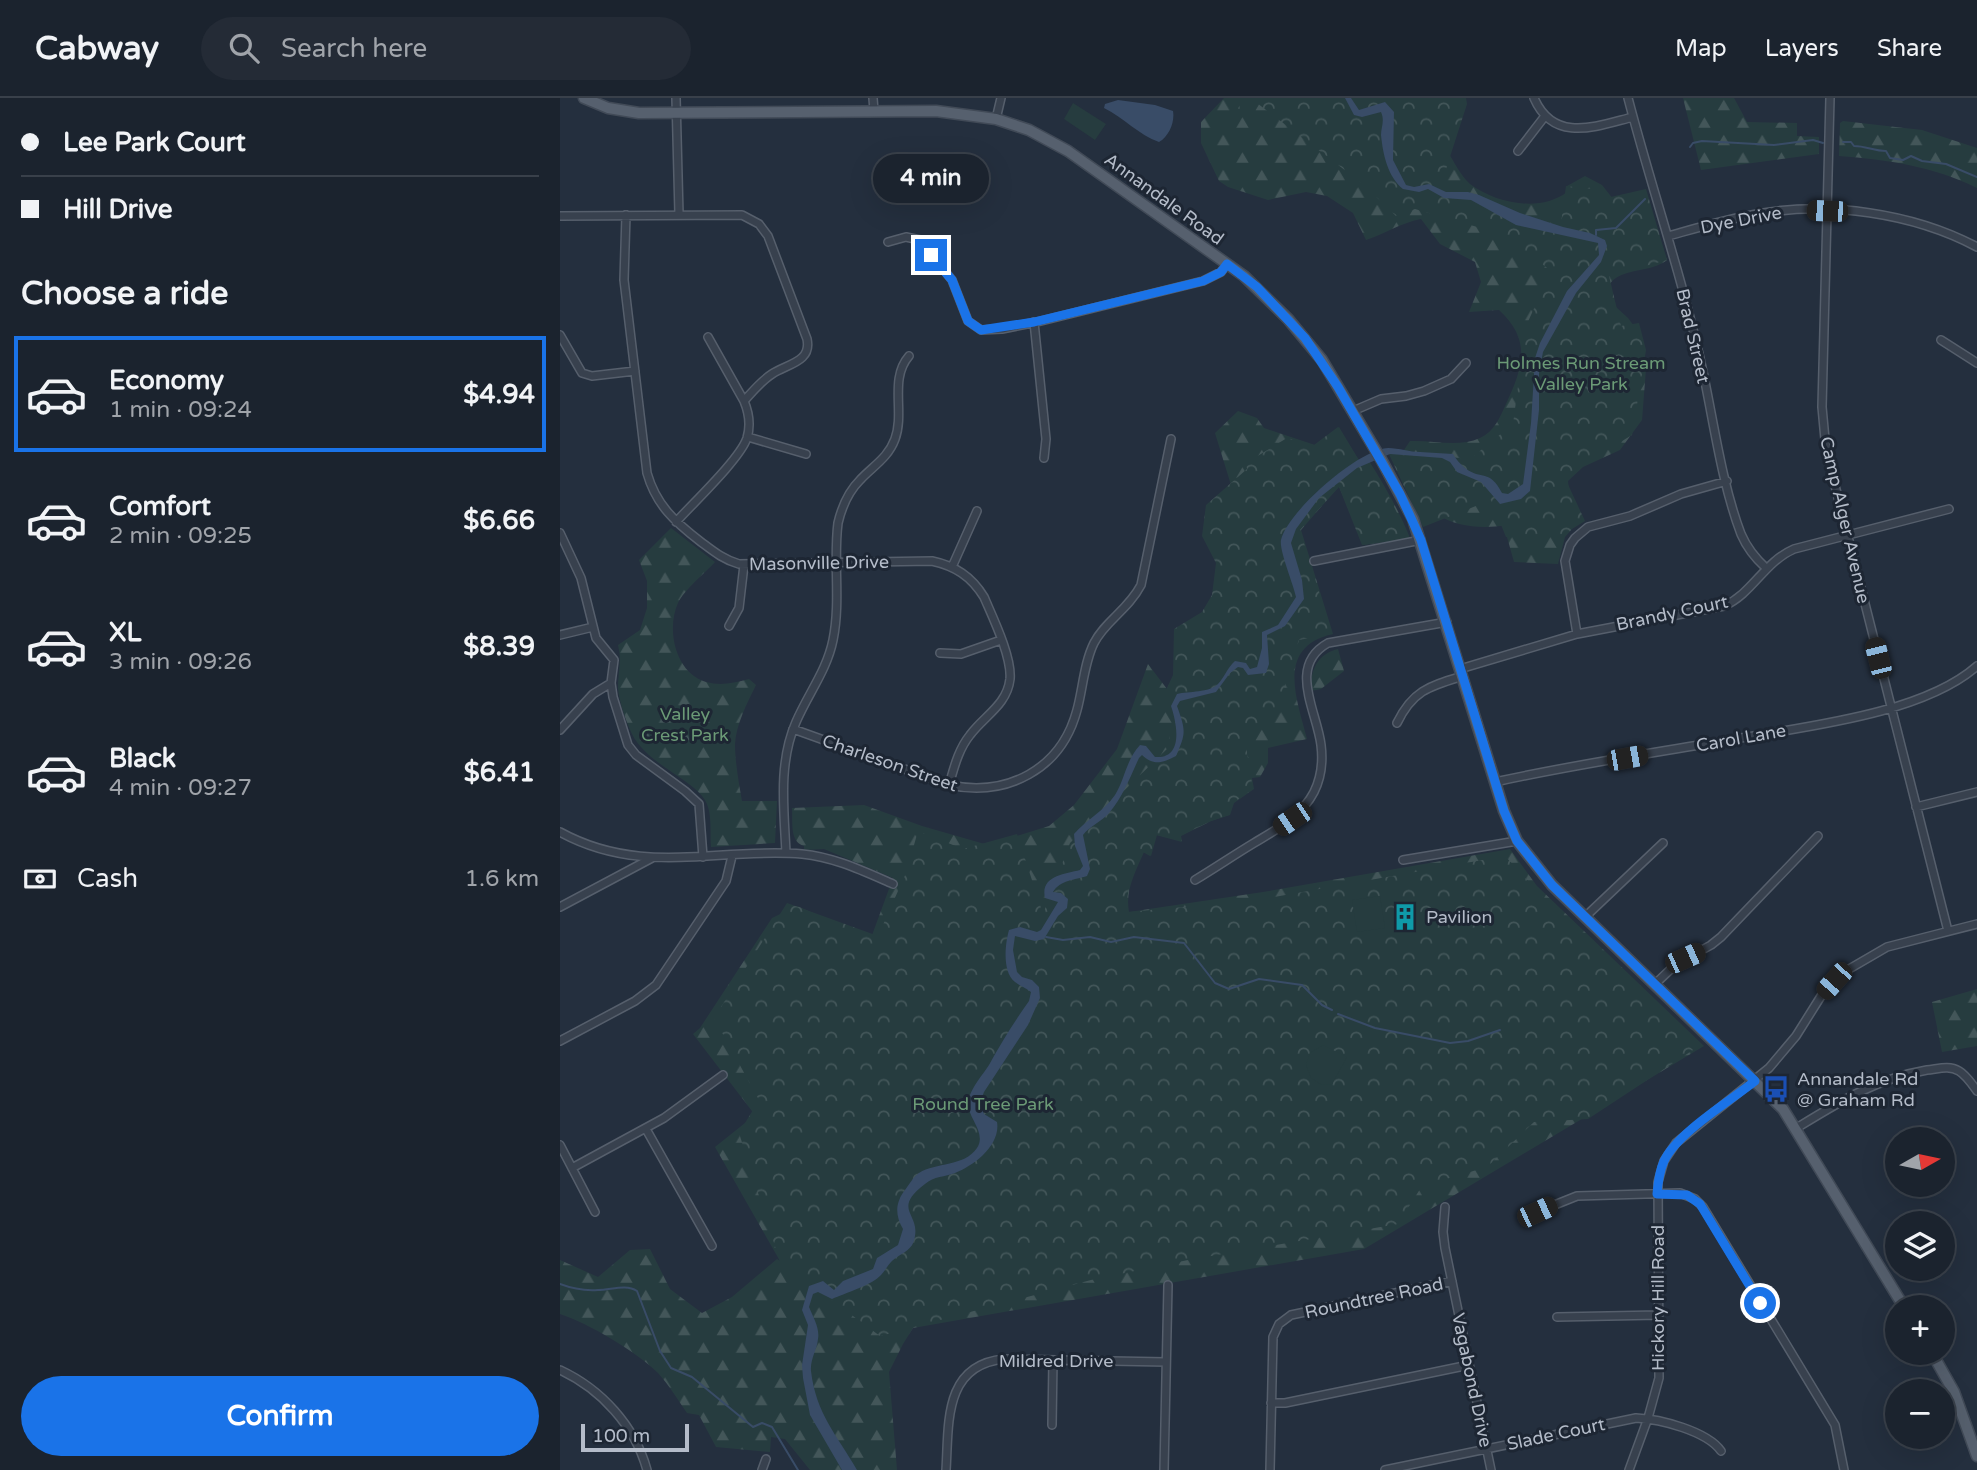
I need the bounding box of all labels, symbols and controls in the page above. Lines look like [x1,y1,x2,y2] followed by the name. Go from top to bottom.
[201,17,691,80] search box
[35,29,159,68] text: Cabway
[225,29,263,67] icon: search
[281,33,427,64] text: Search here
[1675,34,1727,63] text: Map
[1765,34,1839,63] text: Layers
[1877,34,1942,63] text: Share
[63,127,246,158] text: Lee Park Court
[1100,148,1228,250] street label: Annandale Road
[873,153,989,202] callout: 4 min
[900,164,962,192] text: 4 min
[63,194,173,225] text: Hill Drive
[1806,200,1849,222] car
[1699,201,1783,239] street label: Dye Drive
[915,239,947,271] route end
[21,275,228,313] text: Choose a ride
[1671,286,1715,386] street label: Brad Street
[1496,352,1666,395] park label: Holmes Run Stream Valley Park
[25,363,88,426] icon: car
[109,365,224,396] text: Economy
[463,379,535,410] text: $4.94
[109,396,252,424] text: 1 min · 09:24
[1815,434,1875,606] street label: Camp Alger Avenue
[25,489,88,552] icon: car
[109,491,211,522] text: Comfort
[463,505,535,536] text: $6.66
[109,522,252,550] text: 2 min · 09:25
[749,551,889,575] street label: Masonville Drive
[1614,590,1730,636] street label: Brandy Court
[25,615,88,678] icon: car
[109,617,141,648] text: XL
[463,631,535,662] text: $8.39
[1863,635,1894,681] car
[109,648,252,676] text: 3 min · 09:26
[641,703,729,746] park label: Valley Crest Park
[1694,719,1788,757] street label: Carol Lane
[819,730,961,797] street label: Charleson Street
[25,741,88,804] icon: car
[109,743,176,774] text: Black
[1605,744,1650,772] car
[464,757,535,788] text: $6.41
[109,774,252,802] text: 4 min · 09:27
[1269,799,1316,839] car
[21,860,59,898] icon: cash
[77,863,138,894] text: Cash
[465,865,539,893] text: 1.6 km
[1390,902,1420,932] building icon: Pavilion
[1426,906,1492,928] place label: Pavilion
[1662,940,1709,976] car
[1813,958,1856,1004] car
[1797,1068,1918,1111] place label: Annandale Rd @ Graham Rd
[1761,1074,1791,1104] bus stop icon: Annandale Rd @ Graham Rd
[912,1093,1054,1115] park label: Round Tree Park
[1885,1127,1955,1197] north arrow
[1885,1127,1955,1449] map controls
[1514,1194,1561,1230] car
[1885,1211,1955,1281] button: layers
[1647,1225,1669,1371] street label: Hickory Hill Road
[1303,1273,1445,1323] street label: Roundtree Road
[1744,1287,1776,1319] route start
[1885,1295,1955,1365] button: +
[1447,1311,1497,1449] street label: Vagabond Drive
[999,1350,1113,1372] street label: Mildred Drive
[21,1376,539,1456] button: Confirm
[1885,1379,1955,1449] button: −
[1505,1413,1607,1455] street label: Slade Court
[581,1421,690,1453] scale bar
[592,1425,650,1447] text: 100 m

